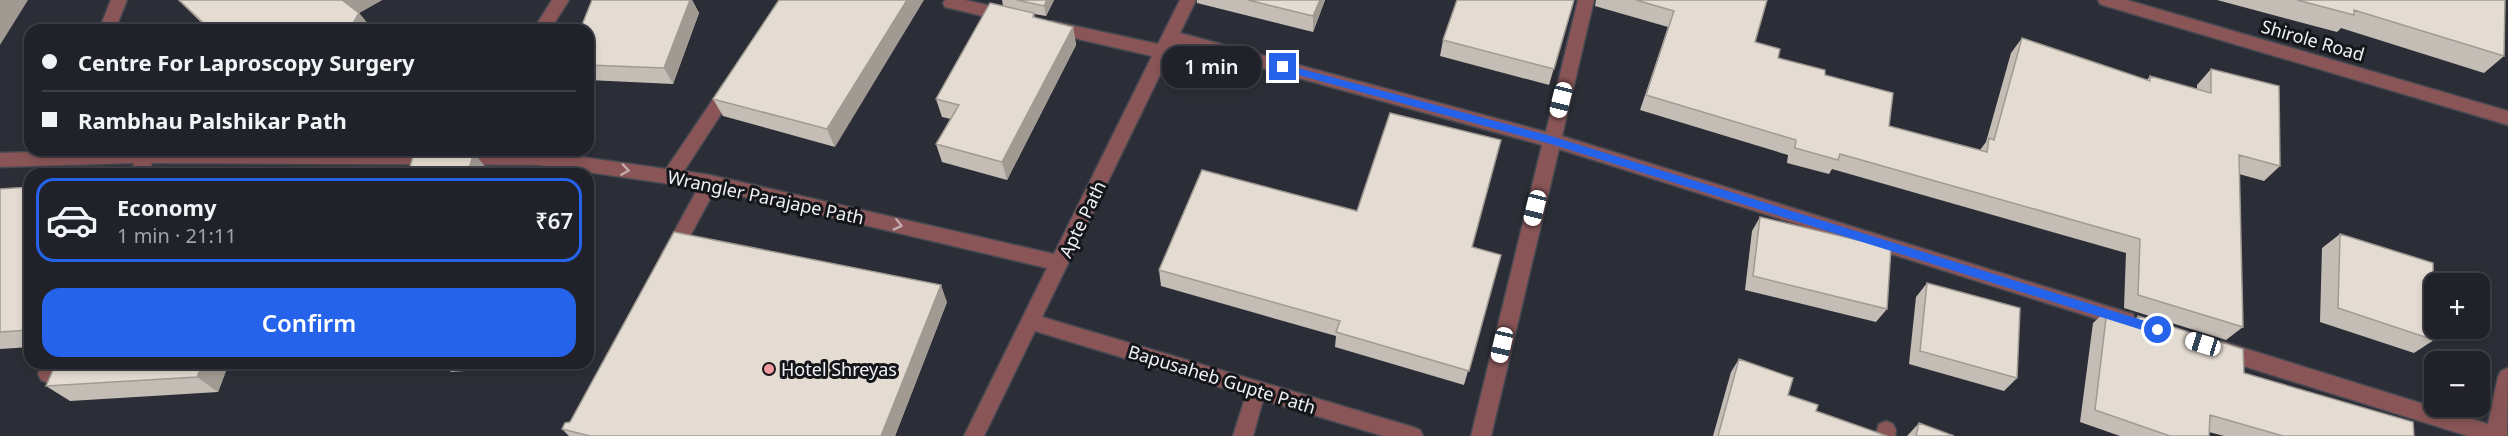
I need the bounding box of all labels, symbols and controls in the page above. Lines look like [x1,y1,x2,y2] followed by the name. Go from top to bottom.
[2259,14,2367,66] street label: Shirole Road
[1163,46,1262,88] callout: 1 min
[78,47,415,77] text: Centre For Laproscopy Surgery
[1184,53,1239,80] text: 1 min
[1269,53,1296,80] route end
[1548,80,1574,120] car
[78,105,347,135] text: Rambhau Palshikar Path
[620,163,629,175] one-way arrow
[666,164,866,230] street label: Wrangler Parajape Path
[1053,177,1111,261] street label: Apte Path
[1522,188,1548,228] car
[117,192,216,222] text: Economy
[45,193,99,247] icon: car
[535,205,573,235] text: ₹67
[893,218,903,231] one-way arrow
[117,222,237,249] text: 1 min · 21:11
[2424,273,2490,417] map controls
[2424,273,2490,339] button: +
[42,288,576,357] button: Confirm
[2144,316,2171,343] route start
[1489,325,1515,365] car
[2183,330,2223,358] car
[1125,339,1319,419] street label: Bapusaheb Gupte Path
[2424,351,2490,417] button: −
[781,357,897,381] place label: Hotel Shreyas
[762,362,776,376] marker: Hotel Shreyas

